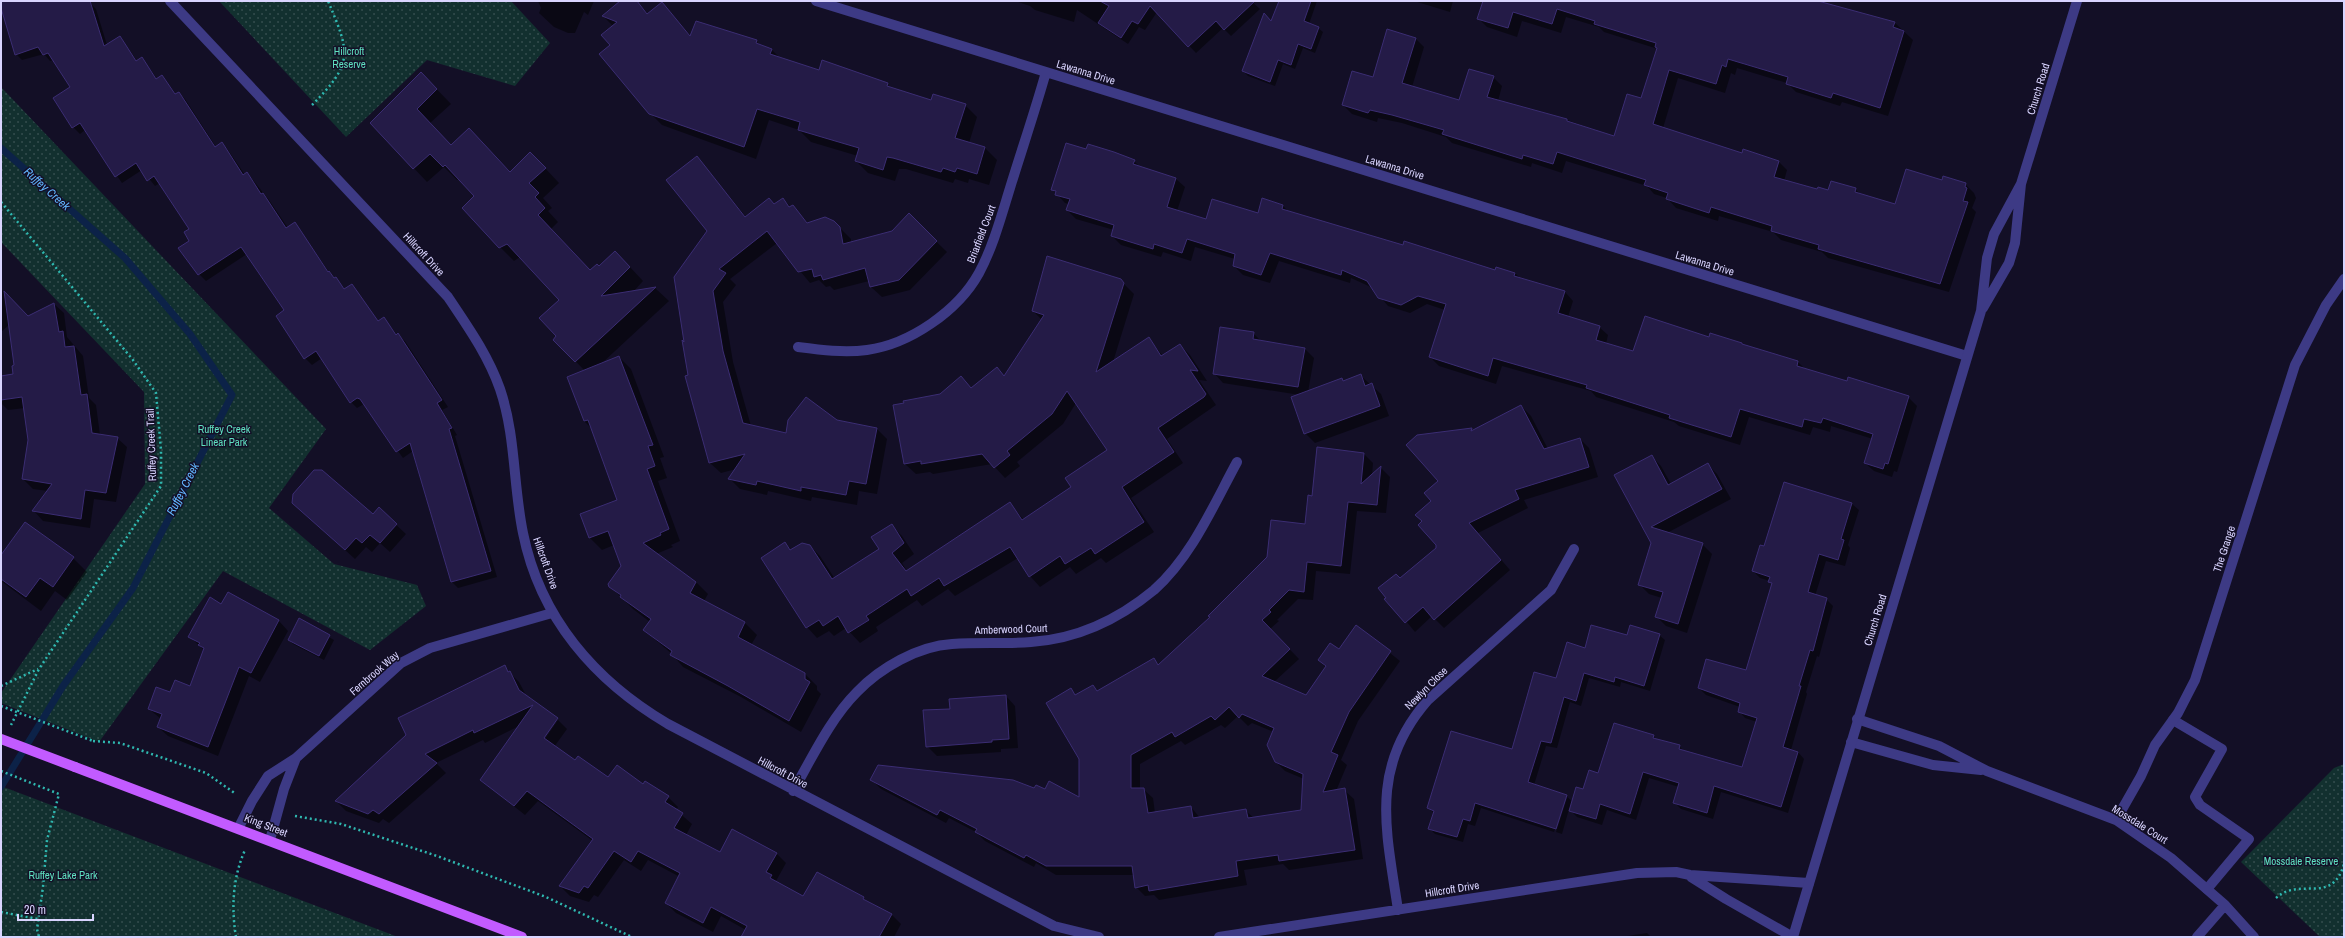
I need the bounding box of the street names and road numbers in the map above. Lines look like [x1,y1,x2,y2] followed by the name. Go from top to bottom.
[1055,56,1117,88] street label: Lawanna Drive
[2024,62,2052,116] street label: Church Road
[1364,151,1426,183] street label: Lawanna Drive
[964,202,999,265] street label: Briarfield Court
[400,229,448,279] street label: Hillcroft Drive
[1674,247,1736,279] street label: Lawanna Drive
[143,409,159,481] street label: Ruffey Creek Trail
[2210,524,2238,574] street label: The Grange
[530,535,562,591] street label: Hillcroft Drive
[1861,593,1889,647] street label: Church Road
[973,621,1048,637] street label: Amberwood Court
[346,647,402,698] street label: Fernbrook Way
[1402,664,1450,712] street label: Newlyn Close
[756,753,810,791] street label: Hillcroft Drive
[2110,801,2171,847] street label: Mossdale Court
[242,810,290,840] street label: King Street
[1424,878,1480,900] street label: Hillcroft Drive

